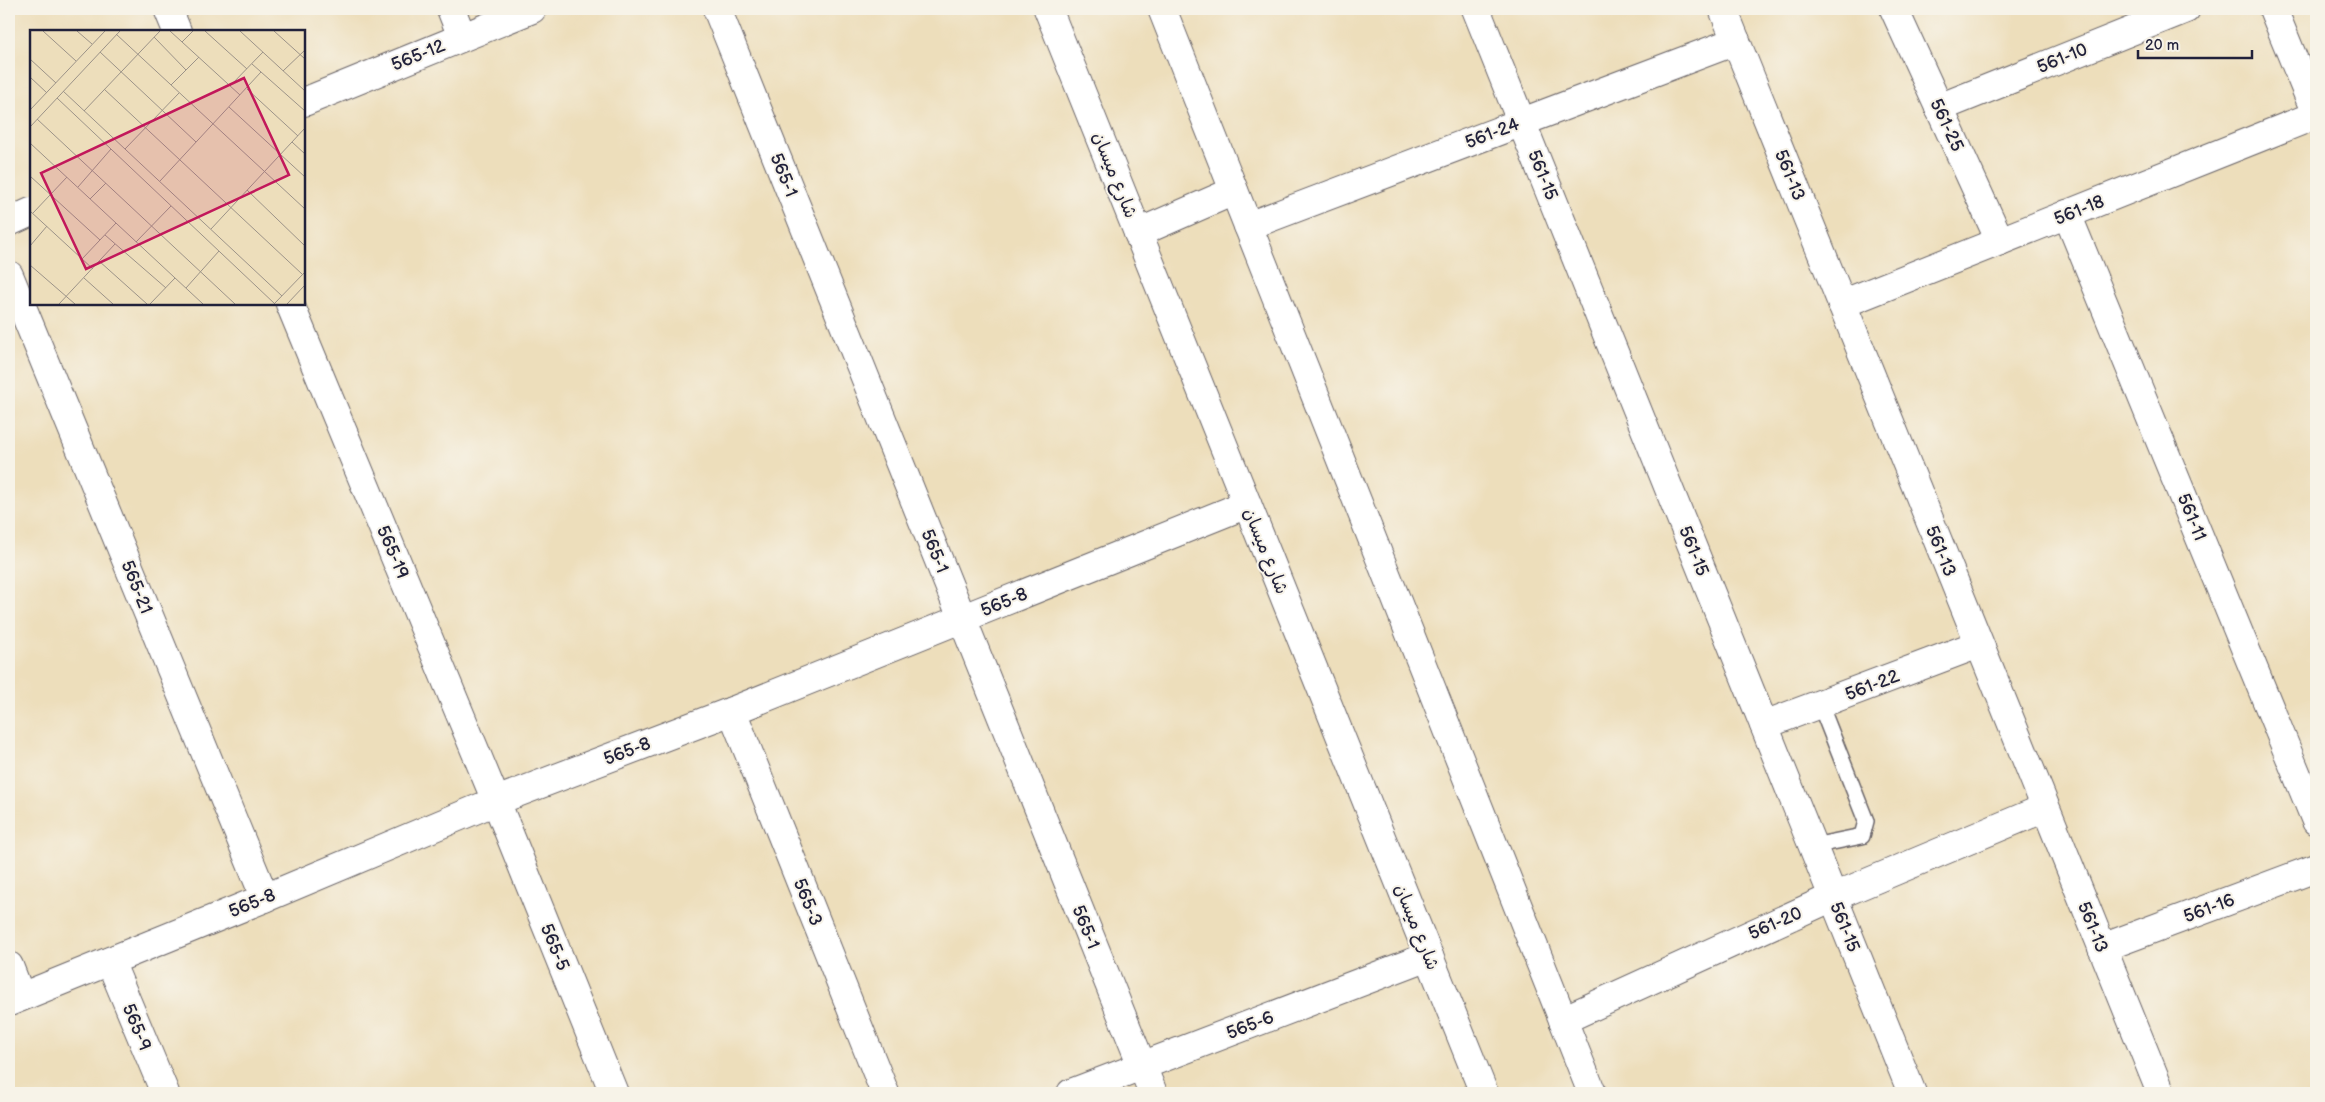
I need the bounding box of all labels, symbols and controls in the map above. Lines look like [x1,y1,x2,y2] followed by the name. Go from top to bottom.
[2138,28,2251,60] scale bar
[30,30,305,305] inset map
[388,35,448,76] street label: 565-12
[2145,36,2179,55] text: 20 m
[2034,39,2090,78] street label: 561-10
[1925,95,1968,155] street label: 561-25
[1462,114,1522,153] street label: 561-24
[1087,129,1141,222] street label: شارع ميسان
[1523,147,1562,203] street label: 561-15
[1770,147,1809,204] street label: 561-13
[765,150,802,200] street label: 565-1
[2051,191,2107,230] street label: 561-18
[2173,491,2210,544] street label: 561-11
[1238,505,1292,598] street label: شارع ميسان
[372,523,413,582] street label: 565-19
[1674,523,1713,579] street label: 561-15
[1921,523,1960,580] street label: 561-13
[916,526,953,576] street label: 565-1
[116,558,157,617] street label: 565-21
[978,584,1031,621] street label: 565-8
[1842,665,1902,705] street label: 561-22
[601,733,654,770] street label: 565-8
[789,875,827,929] street label: 565-3
[1389,881,1443,974] street label: شارع ميسان
[226,885,279,922] street label: 565-8
[2181,890,2238,927] street label: 561-16
[1825,899,1864,955] street label: 561-15
[2073,899,2112,956] street label: 561-13
[1067,902,1104,952] street label: 565-1
[1745,902,1805,944] street label: 561-20
[536,921,573,974] street label: 565-5
[118,1001,155,1054] street label: 565-9
[1223,1007,1277,1044] street label: 565-6

